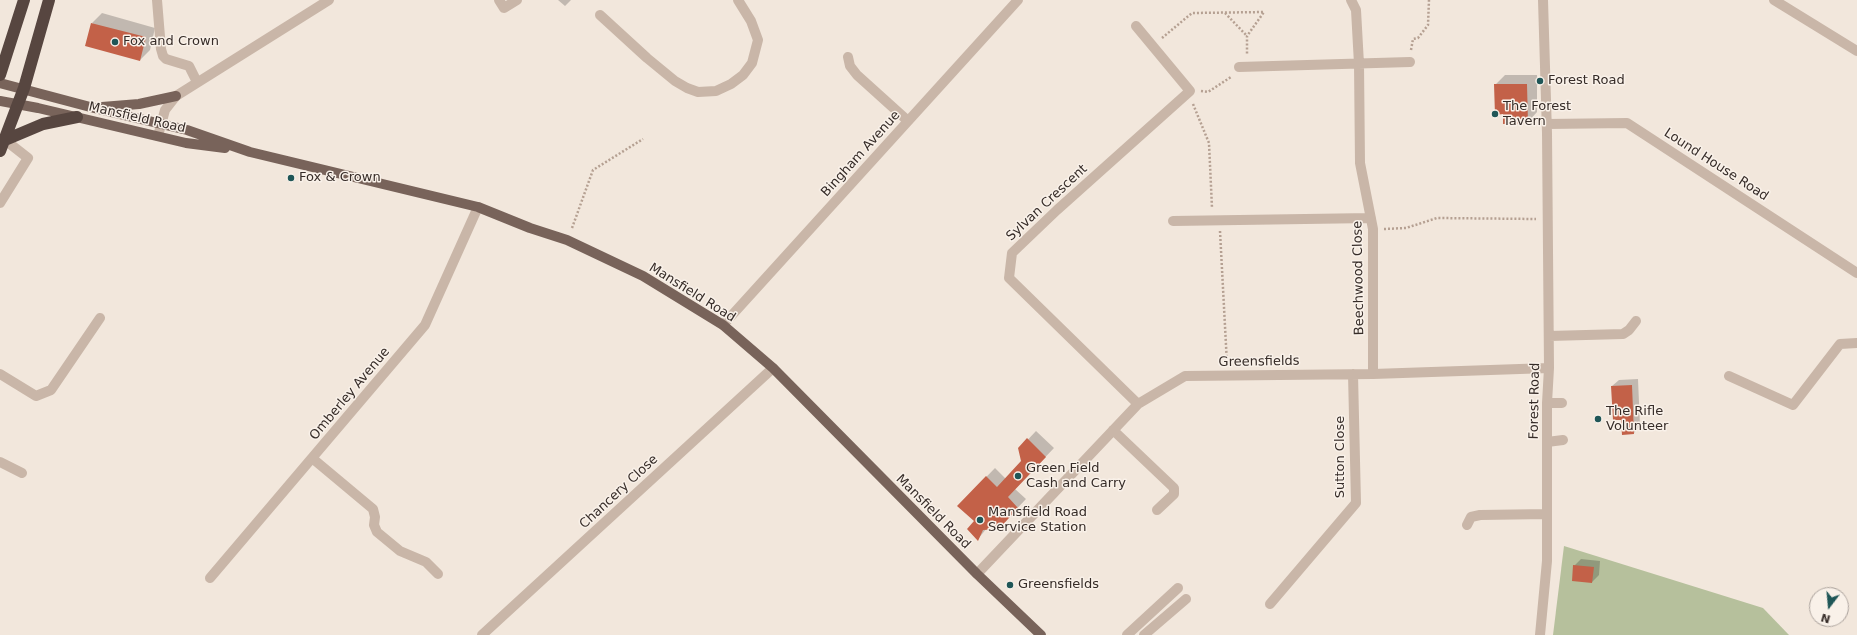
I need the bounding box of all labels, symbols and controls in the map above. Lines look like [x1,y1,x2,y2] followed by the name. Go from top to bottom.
[123,34,219,50] place label: Fox and Crown
[110,37,120,47] marker: Fox and Crown
[1548,73,1625,89] place label: Forest Road
[1535,76,1545,86] marker: Forest Road
[87,99,187,137] street label: Mansfield Road
[1503,99,1571,130] place label: The Forest Tavern
[818,108,904,200] street label: Bingham Avenue
[1490,109,1500,119] marker: The Forest Tavern
[1661,125,1771,205] street label: Lound House Road
[1003,161,1091,245] street label: Sylvan Crescent
[299,170,381,186] place label: Fox & Crown
[286,173,296,183] marker: Fox & Crown
[1350,221,1368,335] street label: Beechwood Close
[646,260,738,326] street label: Mansfield Road
[307,344,393,444] street label: Omberley Avenue
[1218,353,1300,371] street label: Greensfields
[1527,363,1543,439] street label: Forest Road
[1606,404,1668,435] place label: The Rifle Volunteer
[1593,414,1603,424] marker: The Rifle Volunteer
[1333,416,1349,498] street label: Sutton Close
[577,452,661,532] street label: Chancery Close
[1026,461,1126,492] place label: Green Field Cash and Carry
[892,471,974,553] street label: Mansfield Road
[1013,471,1023,481] marker: Green Field Cash and Carry
[988,505,1087,536] place label: Mansfield Road Service Station
[975,515,985,525] marker: Mansfield Road Service Station
[1018,577,1099,593] place label: Greensfields
[1005,580,1015,590] marker: Greensfields
[1809,587,1849,627] north arrow
[1820,611,1832,626] text: N

